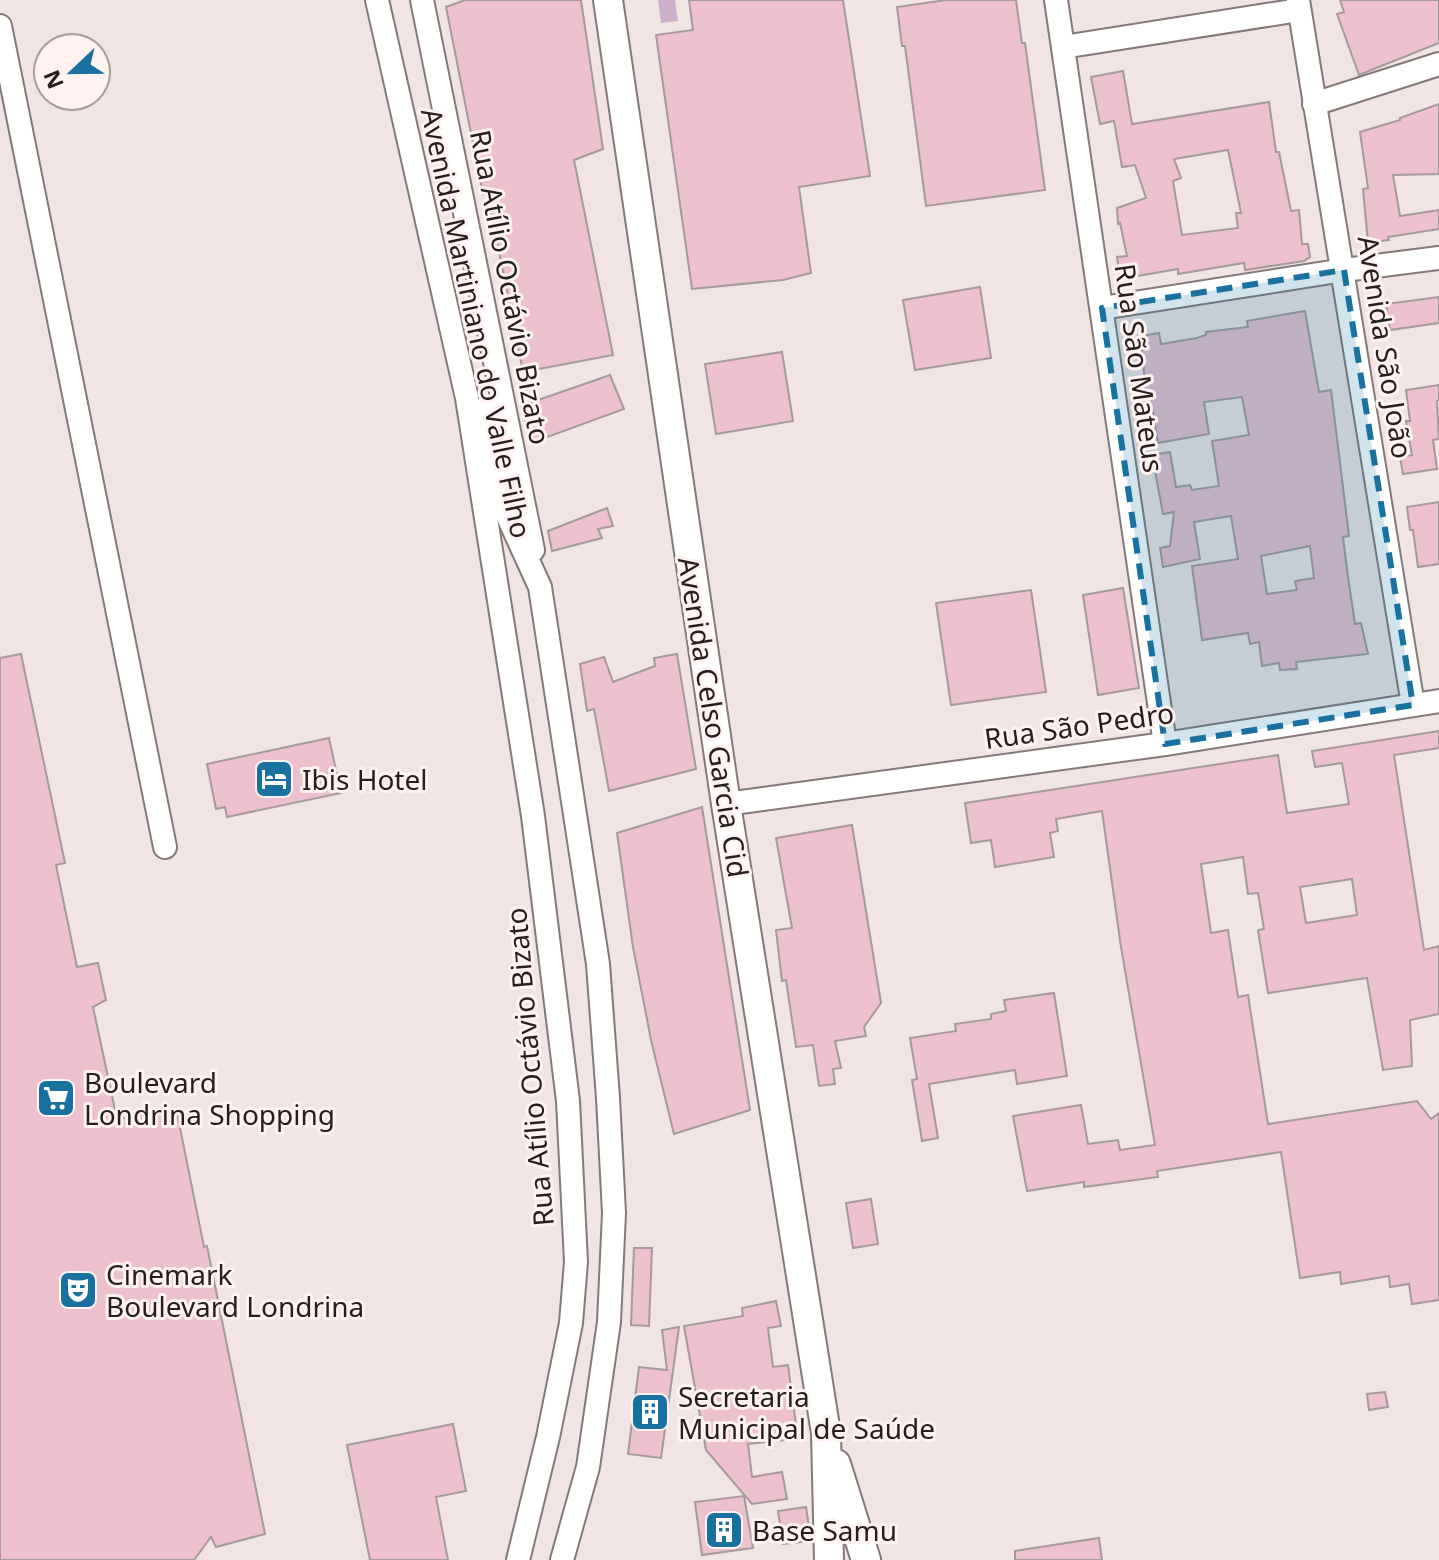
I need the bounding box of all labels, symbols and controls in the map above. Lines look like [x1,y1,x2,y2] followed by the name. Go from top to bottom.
[32,32,112,112] north arrow
[35,66,70,94] text: N
[413,105,541,541] street label: Avenida Martiniano do Valle Filho
[462,126,560,448] street label: Rua Atílio Octávio Bizato
[1350,233,1422,461] street label: Avenida São João
[1107,261,1173,475] street label: Rua São Mateus
[670,554,758,880] street label: Avenida Celso Garcia Cid
[982,693,1176,757] street label: Rua São Pedro
[253,758,295,800] hotel icon: Ibis Hotel
[302,760,427,798] place label: Ibis Hotel
[496,906,562,1228] street label: Rua Atílio Octávio Bizato
[84,1063,335,1133] place label: Boulevard Londrina Shopping
[35,1077,77,1119] supermarket icon: Boulevard Londrina Shopping
[106,1255,364,1325] place label: Cinemark Boulevard Londrina
[57,1269,99,1311] theatre icon: Cinemark Boulevard Londrina
[678,1377,935,1447] place label: Secretaria Municipal de Saúde
[629,1391,671,1433] building icon: Secretaria Municipal de Saúde
[703,1509,745,1551] building icon: Base Samu
[752,1511,897,1549] place label: Base Samu

